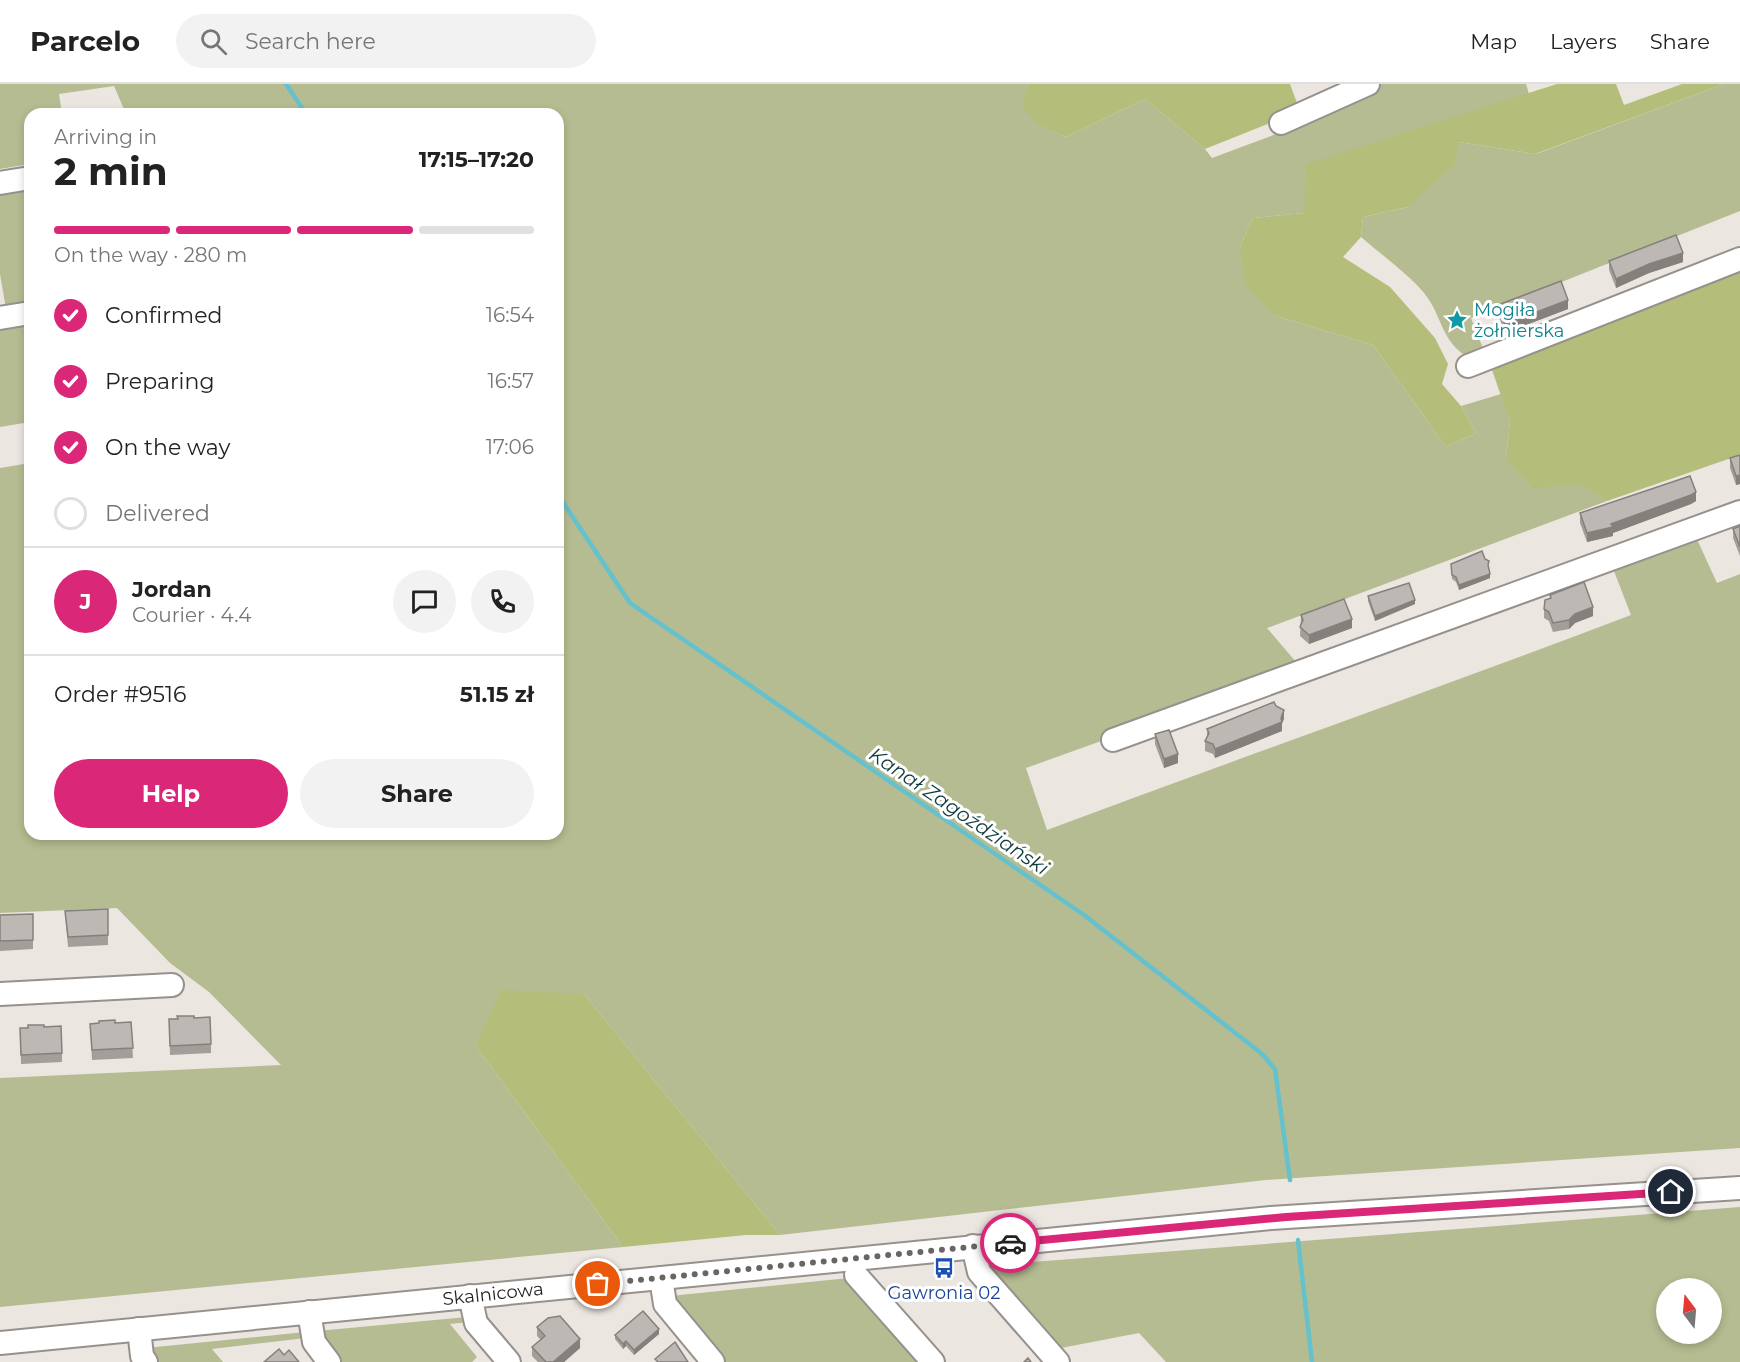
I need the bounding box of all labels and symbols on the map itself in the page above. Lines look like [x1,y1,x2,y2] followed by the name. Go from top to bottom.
[1474,299,1564,342] place label: Mogiła żołnierska
[1445,308,1469,332] place icon: Mogiła żołnierska
[865,742,1054,880] water label: Kanał Zagoździański
[1645,1166,1696,1217] pin
[980,1213,1040,1273] courier
[932,1256,956,1280] bus stop icon: Gawronia 02
[572,1258,623,1309] pin
[442,1278,544,1310] street label: Skalnicowa
[1656,1278,1722,1344] north arrow
[888,1282,1000,1304] place label: Gawronia 02

